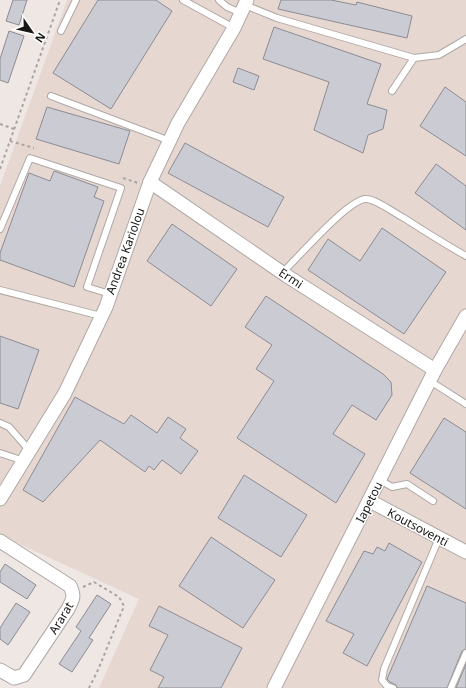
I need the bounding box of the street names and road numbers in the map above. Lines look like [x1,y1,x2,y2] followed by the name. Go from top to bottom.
[101,205,149,297] street label: Andrea Kariolou
[275,264,307,292] street label: Ermi
[351,479,387,525] street label: Iapetou
[384,504,452,550] street label: Koutsoventi
[45,598,78,637] street label: Ararat

